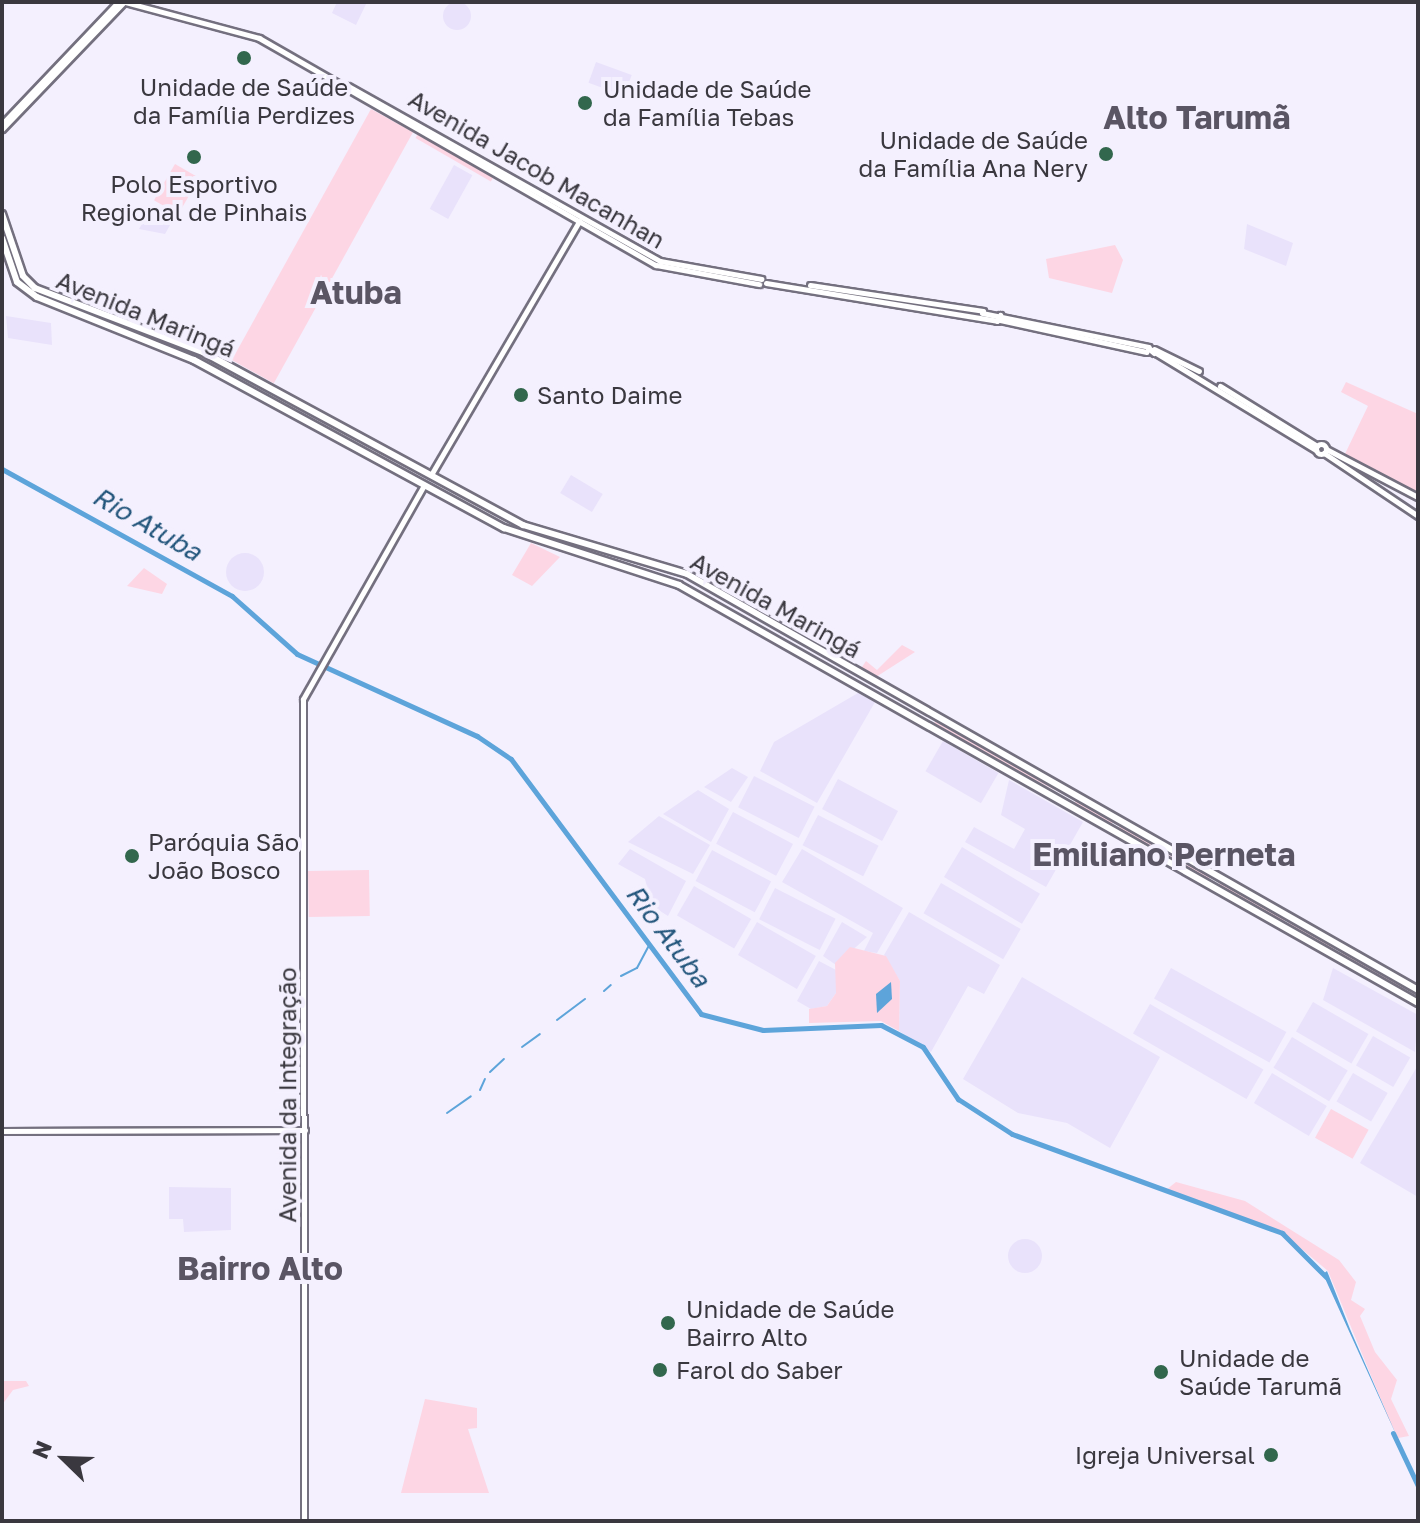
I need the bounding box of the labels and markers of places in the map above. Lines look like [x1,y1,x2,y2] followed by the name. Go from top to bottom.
[233,47,255,69] marker: Unidade de Saúde da Família Perdizes
[133,73,355,129] place label: Unidade de Saúde da Família Perdizes
[603,75,812,131] place label: Unidade de Saúde da Família Tebas
[574,92,596,114] marker: Unidade de Saúde da Família Tebas
[858,126,1088,182] place label: Unidade de Saúde da Família Ana Nery
[1095,143,1117,165] marker: Unidade de Saúde da Família Ana Nery
[185,148,203,166] marker: Polo Esportivo Regional de Pinhais
[81,170,307,226] place label: Polo Esportivo Regional de Pinhais
[537,381,682,409] place label: Santo Daime
[512,386,530,404] marker: Santo Daime
[148,828,299,884] place label: Paróquia São João Bosco
[123,847,141,865] marker: Paróquia São João Bosco
[686,1295,895,1351] place label: Unidade de Saúde Bairro Alto
[657,1312,679,1334] marker: Unidade de Saúde Bairro Alto
[1179,1344,1342,1400] place label: Unidade de Saúde Tarumã
[676,1356,843,1384] place label: Farol do Saber
[651,1361,669,1379] marker: Farol do Saber
[1150,1361,1172,1383] marker: Unidade de Saúde Tarumã
[1075,1441,1255,1469] place label: Igreja Universal
[1262,1446,1280,1464] marker: Igreja Universal

